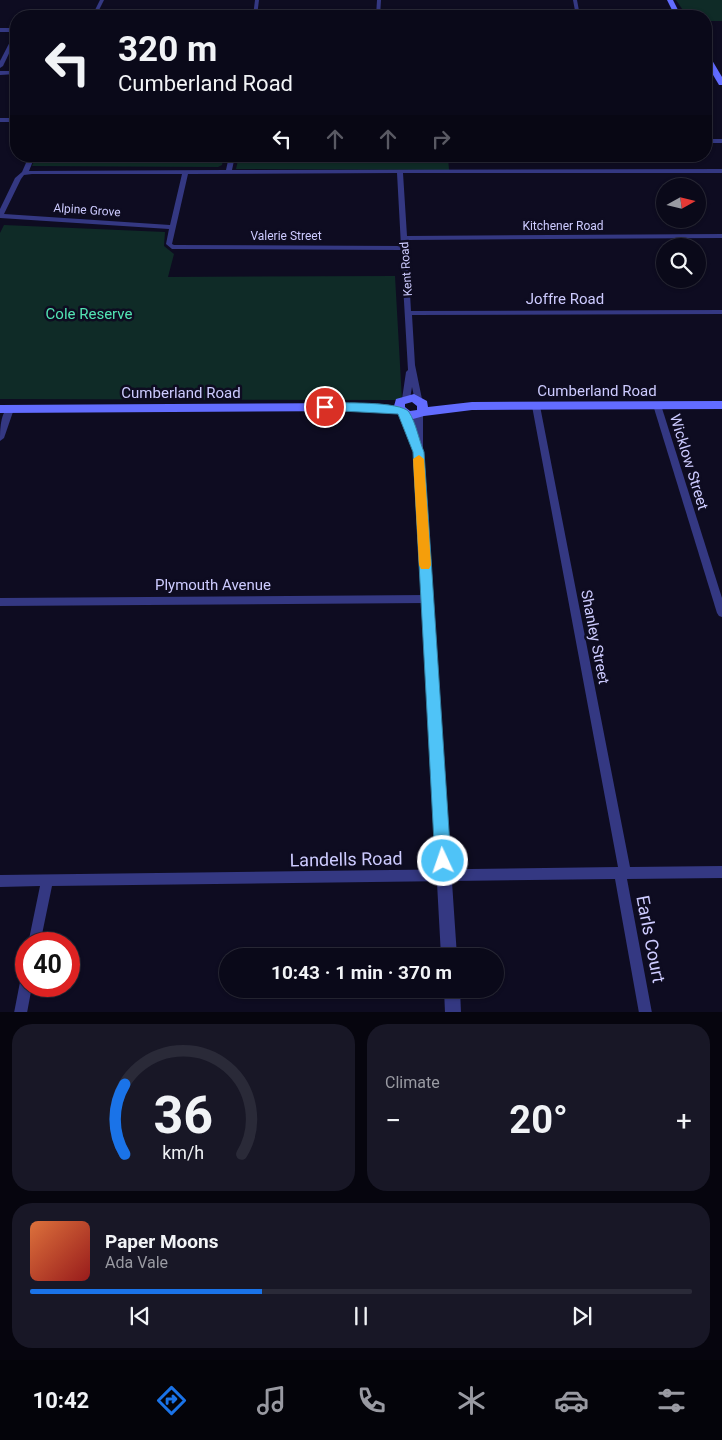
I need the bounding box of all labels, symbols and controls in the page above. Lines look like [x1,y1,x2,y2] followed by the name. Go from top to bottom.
[118,29,217,70] text: 320 m
[35,30,100,95] icon: left
[118,71,293,96] text: Cumberland Road
[268,125,296,153] icon: left
[321,125,349,153] icon: ahead
[374,125,402,153] icon: ahead
[427,125,455,153] icon: right
[656,178,706,228] north arrow
[656,178,706,288] map controls
[53,201,121,219] street label: Alpine Grove
[522,219,604,233] street label: Kitchener Road
[250,229,322,243] street label: Valerie Street
[656,238,706,288] button: search
[397,241,415,297] street label: Kent Road
[526,290,604,308] street label: Joffre Road
[46,305,132,323] park label: Cole Reserve
[537,382,657,400] street label: Cumberland Road
[121,384,241,402] street label: Cumberland Road
[304,386,346,428] pin
[311,393,339,421] icon: arrive
[666,412,712,512] street label: Wicklow Street
[155,576,271,594] street label: Plymouth Avenue
[577,588,613,686] street label: Shanley Street
[416,834,468,886] position arrow
[289,848,403,870] street label: Landells Road
[632,894,670,985] street label: Earls Court
[15,932,80,997] speed limit sign: 40
[271,961,452,984] text: 10:43 · 1 min · 370 m
[385,1073,440,1092] text: Climate
[154,1085,213,1146] text: 36
[509,1098,568,1142] text: 20°
[385,1104,401,1137] text: −
[676,1104,692,1137] text: +
[163,1142,204,1163] text: km/h
[105,1230,218,1253] text: Paper Moons
[105,1253,168,1272] text: Ada Vale
[126,1302,154,1330] icon: previous
[347,1302,375,1330] icon: pause
[568,1302,596,1330] icon: next
[154,1383,189,1418] icon: directions
[254,1383,289,1418] icon: music
[354,1383,389,1418] icon: phone
[454,1383,489,1418] icon: climate
[554,1383,589,1418] icon: car
[654,1383,689,1418] icon: filters
[33,1388,89,1413] text: 10:42

